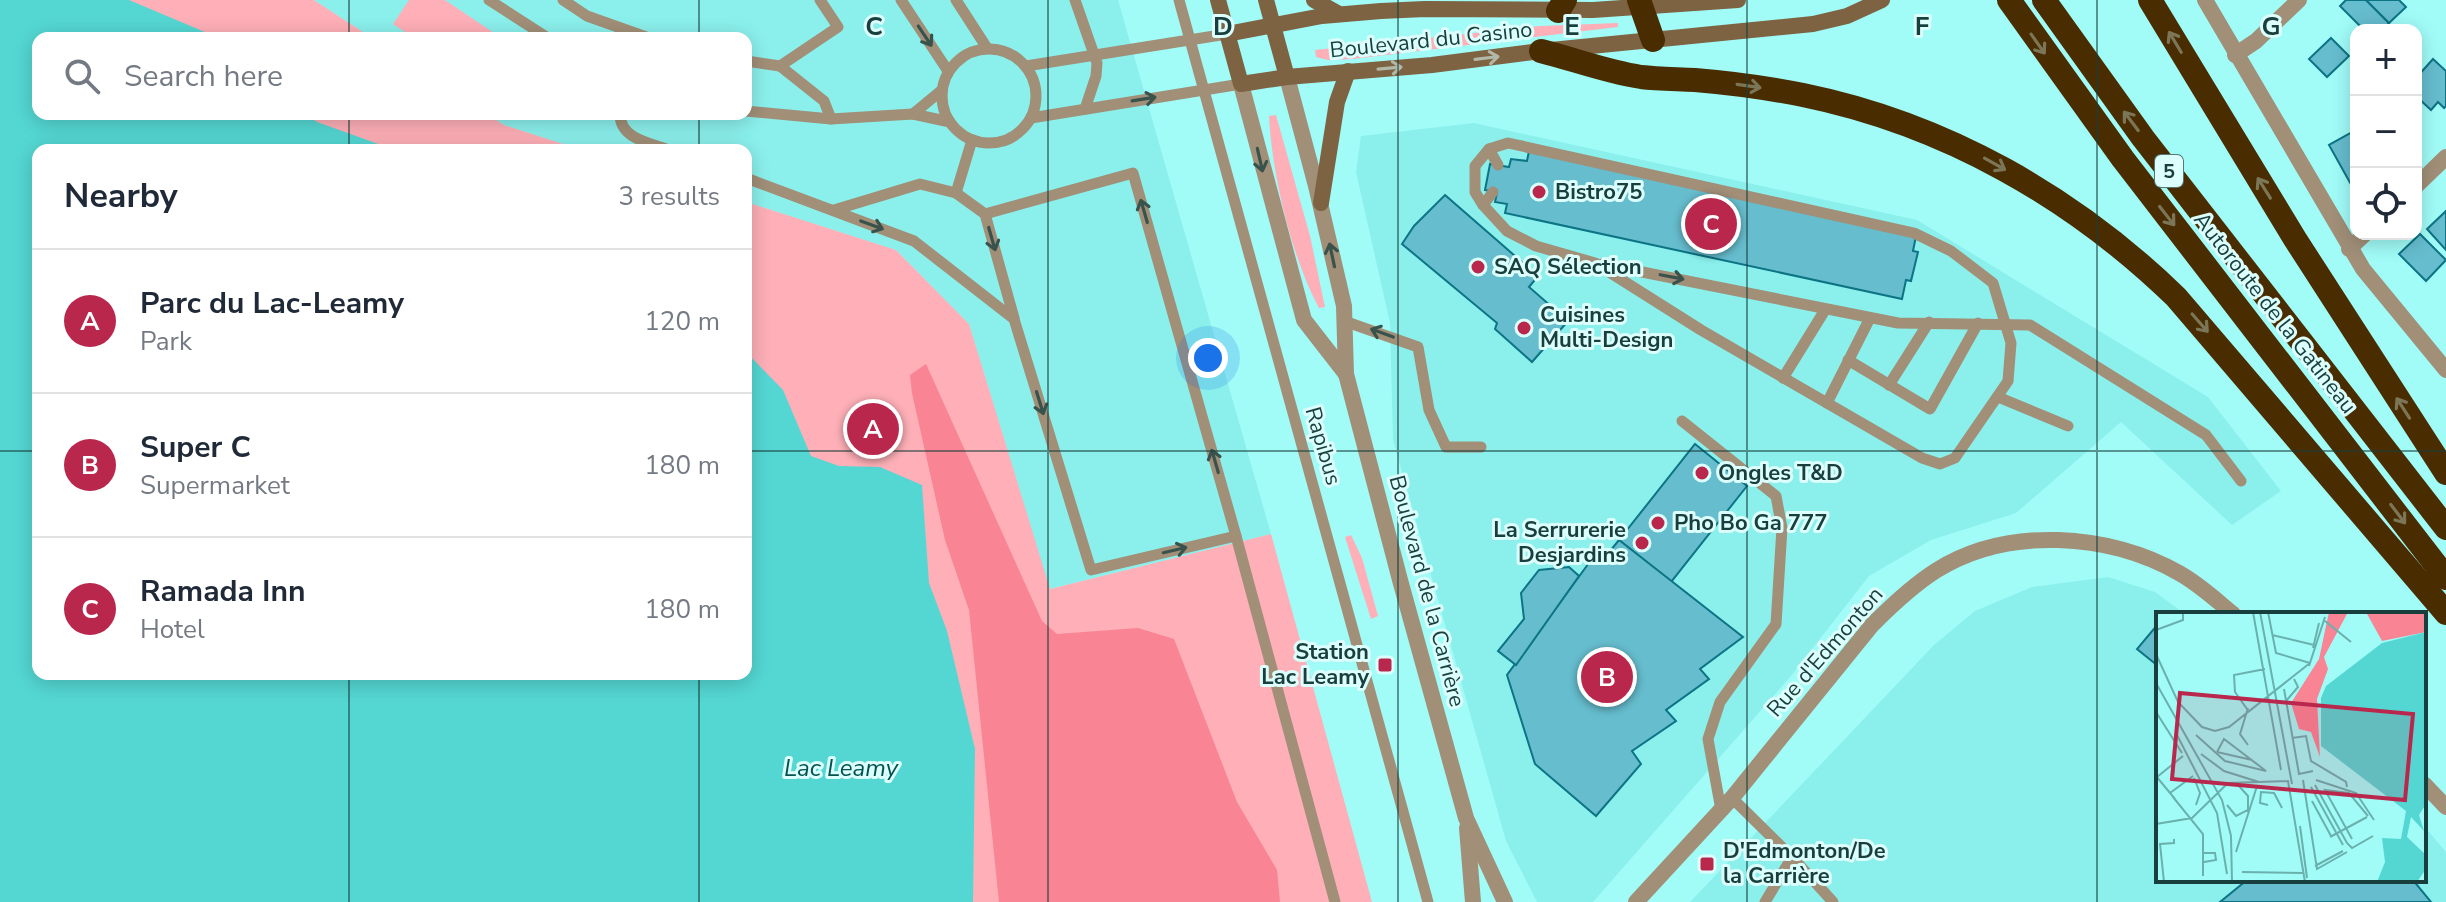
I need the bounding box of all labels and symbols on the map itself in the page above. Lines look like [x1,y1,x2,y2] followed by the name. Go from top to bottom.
[865,9,883,44] text: C
[1213,9,1233,44] text: D
[1564,9,1580,44] text: E
[1915,9,1929,44] text: F
[2261,9,2281,44] text: G
[1328,14,1534,66] street label: Boulevard du Casino
[916,24,933,46] one-way arrow
[2167,31,2183,54] one-way arrow
[2030,32,2046,54] one-way arrow
[1473,50,1500,65] one-way arrow
[1376,60,1403,75] one-way arrow
[1736,79,1761,94] one-way arrow
[1131,91,1156,106] one-way arrow
[2122,111,2139,132] one-way arrow
[1253,146,1268,172] one-way arrow
[2155,155,2183,187] road number: 5
[1983,157,2007,173] one-way arrow
[1555,177,1642,207] place label: Bistro75
[2255,178,2272,200] one-way arrow
[1530,183,1548,201] marker: Bistro75
[1685,194,1737,254] pin: C
[1136,198,1151,224] one-way arrow
[2158,205,2175,226] one-way arrow
[2187,206,2363,420] street label: Autoroute de la Gatineau
[859,219,884,233] one-way arrow
[985,226,1000,252] one-way arrow
[1324,242,1339,268] one-way arrow
[1494,252,1642,282] place label: SAQ Sélection
[1469,258,1487,276] marker: SAQ Sélection
[1658,270,1684,285] one-way arrow
[1540,300,1673,355] place label: Cuisines Multi-Design
[2190,312,2208,332] one-way arrow
[1515,319,1533,337] marker: Cuisines Multi-Design
[1370,325,1394,339] one-way arrow
[1188,338,1228,378] your location
[1033,389,1048,415] one-way arrow
[2395,397,2412,419] one-way arrow
[847,399,899,459] pin: A
[1298,403,1348,489] street label: Rapibus
[1207,448,1222,474] one-way arrow
[1718,458,1843,488] place label: Ongles T&D
[1693,464,1711,482] marker: Ongles T&D
[1382,472,1472,710] street label: Boulevard de la Carrière
[2390,502,2407,524] one-way arrow
[1674,508,1827,538] place label: Pho Bo Ga 777
[1649,514,1667,532] marker: Pho Bo Ga 777
[1493,515,1626,570] place label: La Serrurerie Desjardins
[1633,534,1651,552] marker: La Serrurerie Desjardins
[1161,542,1187,557] one-way arrow
[1760,580,1890,724] street label: Rue d'Edmonton
[2156,612,2426,882] inset map
[1261,637,1369,692] place label: Station Lac Leamy
[1581,647,1633,707] pin: B
[1376,656,1394,674] marker: Station Lac Leamy
[784,752,900,784] water label: Lac Leamy
[1723,836,1886,891] place label: D'Edmonton/De la Carrière
[1698,855,1716,873] marker: D'Edmonton/De la Carrière

